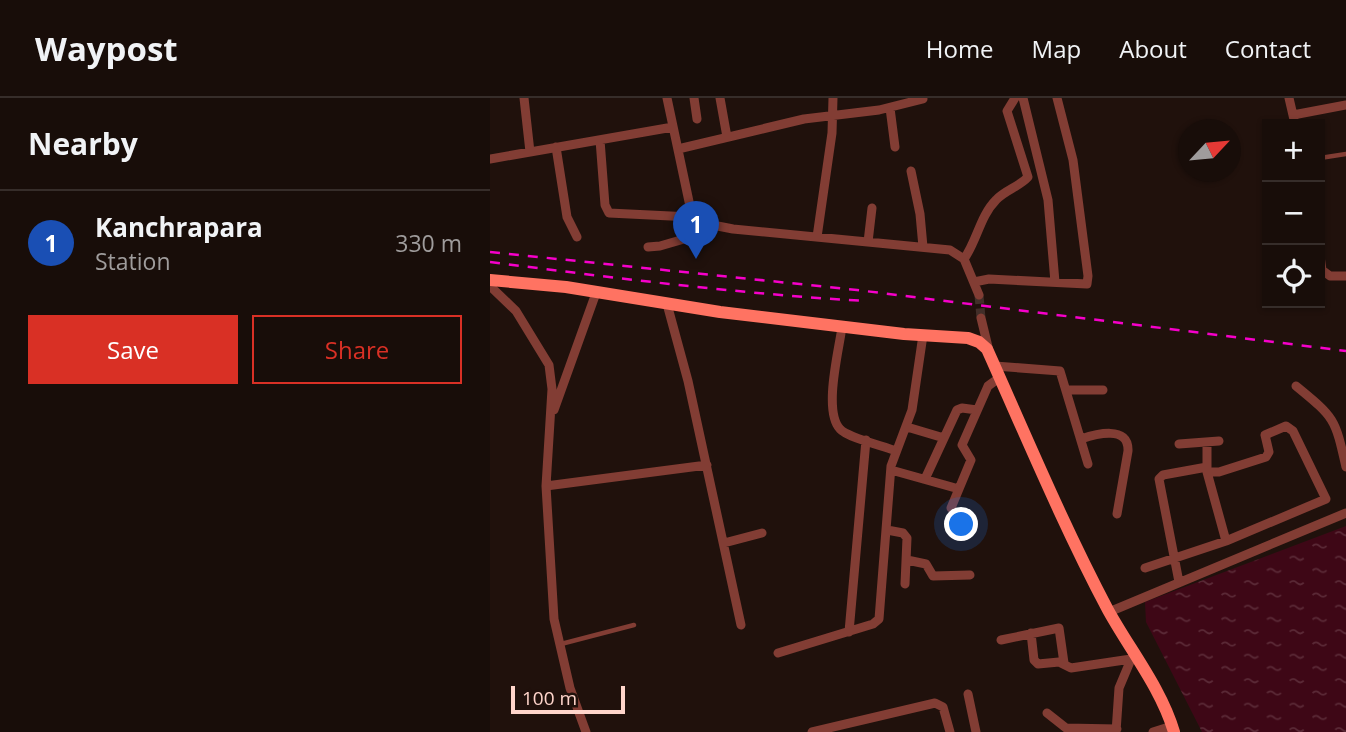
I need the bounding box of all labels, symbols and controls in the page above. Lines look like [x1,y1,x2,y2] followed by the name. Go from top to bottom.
[35,26,178,71] text: Waypost
[926,32,994,65] text: Home
[1032,32,1081,65] text: Map
[1119,32,1187,65] text: About
[1225,32,1311,65] text: Contact
[1178,119,1241,182] north arrow
[1262,119,1325,308] map controls
[1262,119,1325,182] button: +
[28,123,138,164] text: Nearby
[1262,182,1325,245] button: −
[673,201,719,259] pin: 1
[95,209,263,245] text: Kanchrapara
[44,227,58,259] text: 1
[395,227,462,259] text: 330 m
[95,245,171,277] text: Station
[1262,245,1325,308] button: locate
[28,315,238,384] button: Save
[252,315,462,384] button: Share
[944,507,978,541] your location
[511,683,625,715] scale bar
[522,685,577,711] text: 100 m

